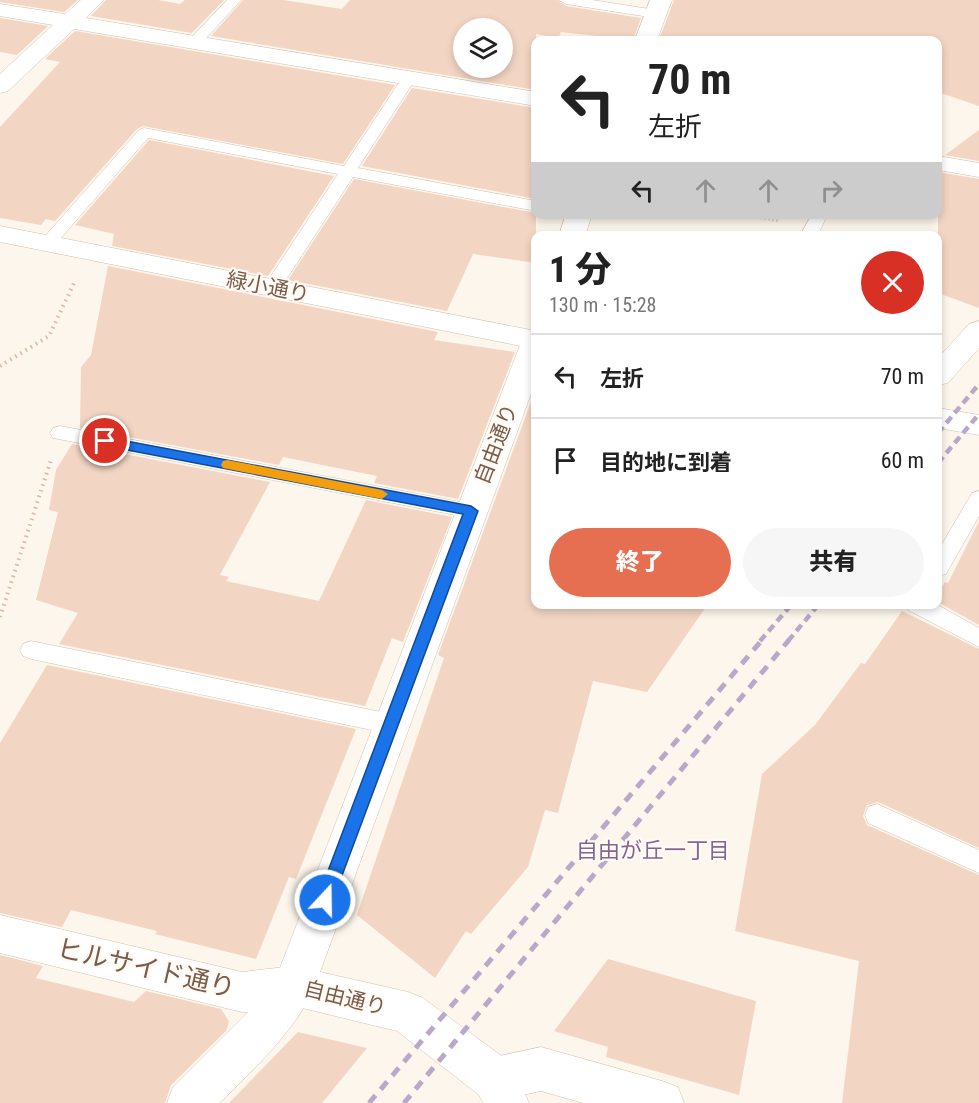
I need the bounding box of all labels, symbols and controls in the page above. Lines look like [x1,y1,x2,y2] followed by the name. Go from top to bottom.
[453,18,513,78] map controls
[453,18,513,78] button: layers
[648,55,731,104] text: 70 m
[549,60,627,138] icon: left
[648,111,702,143] text: 左折
[626,174,659,207] icon: left
[689,174,722,207] icon: ahead
[752,174,785,207] icon: ahead
[815,174,848,207] icon: right
[549,249,612,291] text: 1 分
[861,251,924,314] button: close
[224,267,312,307] street label: 緑小通り
[549,293,656,317] text: 130 m · 15:28
[549,360,582,393] icon: left
[881,364,924,389] text: 70 m
[600,366,644,391] text: 左折
[470,400,522,488] street label: 自由通り
[79,415,130,466] pin
[88,424,121,457] icon: arrive
[549,444,582,477] icon: arrive
[881,448,924,473] text: 60 m
[600,450,732,475] text: 目的地に到着
[549,528,731,597] button: 終了
[743,528,924,597] button: 共有
[576,838,730,863] district label: 自由が丘一丁目
[293,868,357,932] position arrow
[54,933,238,1003] street label: ヒルサイド通り
[301,976,389,1020] street label: 自由通り

